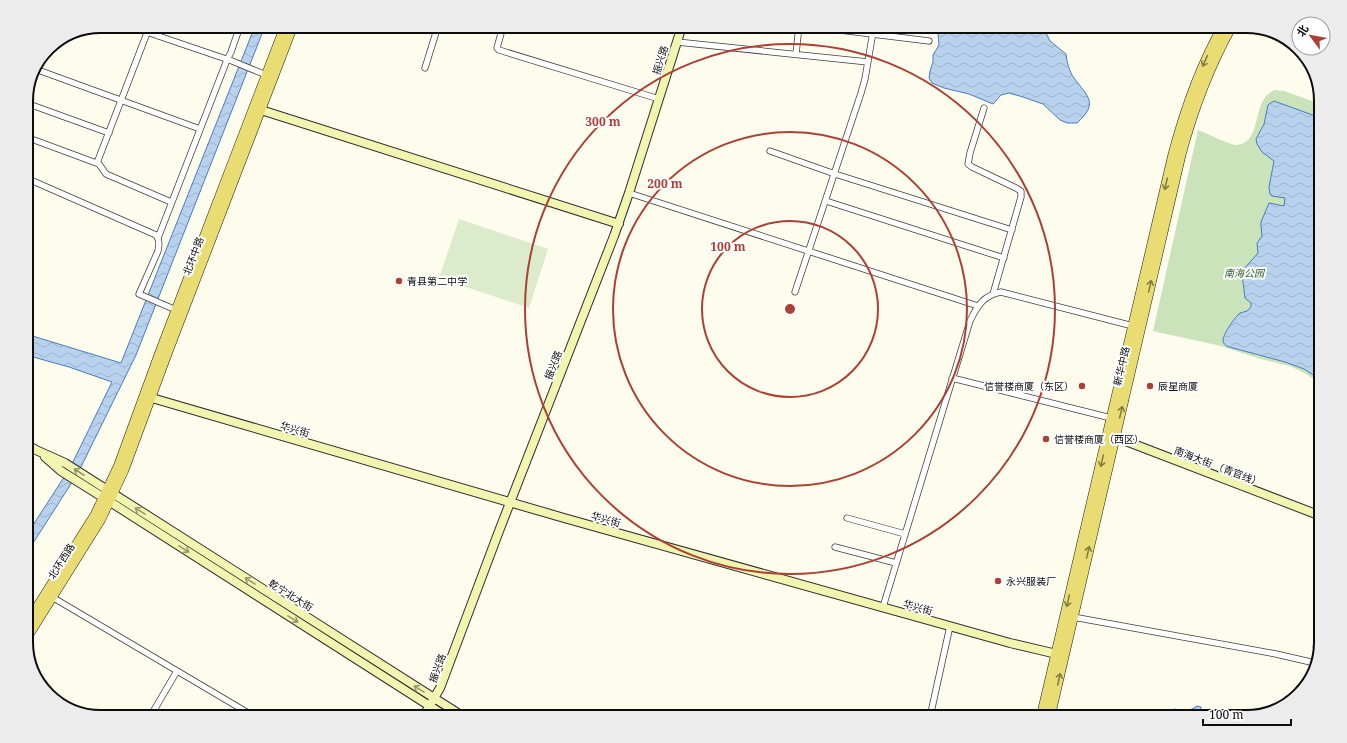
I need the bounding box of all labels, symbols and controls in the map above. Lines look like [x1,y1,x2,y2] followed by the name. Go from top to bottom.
[1291,16,1331,56] north arrow
[1293,22,1311,39] text: 北
[649,44,671,76] street label: 振兴路
[1201,54,1209,66] one-way arrow
[585,113,621,130] text: 300 m
[647,175,683,192] text: 200 m
[1161,178,1169,191] one-way arrow
[179,235,207,277] street label: 北环中路
[710,238,746,255] text: 100 m
[1224,266,1266,280] park label: 南海公园
[407,274,467,288] place label: 青县第二中学
[394,276,404,286] marker: 青县第二中学
[1147,279,1155,292] one-way arrow
[783,302,797,316] centre of rings
[1110,345,1132,387] street label: 新华中路
[541,348,565,382] street label: 振兴路
[984,379,1074,393] place label: 信誉楼商厦（东区）
[1158,379,1198,393] place label: 辰星商厦
[1077,381,1087,391] marker: 信誉楼商厦（东区）
[1145,381,1155,391] marker: 辰星商厦
[1118,406,1125,419] one-way arrow
[279,418,311,440] street label: 华兴街
[1054,432,1144,446] place label: 信誉楼商厦（西区）
[1041,434,1051,444] marker: 信誉楼商厦（西区）
[1172,443,1264,489] street label: 南海大街 （青官线）
[1097,454,1105,467] one-way arrow
[74,468,85,476] one-way arrow
[135,507,146,516] one-way arrow
[590,508,622,530] street label: 华兴街
[44,540,78,582] street label: 北环西路
[178,546,190,554] one-way arrow
[1085,546,1092,559] one-way arrow
[1006,574,1056,588] place label: 永兴服装厂
[266,576,316,614] street label: 乾宁北大街
[993,576,1003,586] marker: 永兴服装厂
[245,577,256,585] one-way arrow
[1064,594,1072,607] one-way arrow
[902,596,934,618] street label: 华兴街
[287,615,298,623] one-way arrow
[425,652,449,684] street label: 振兴路
[1055,673,1063,686] one-way arrow
[413,684,425,692] one-way arrow
[1203,701,1291,727] scale bar
[1209,706,1244,723] text: 100 m

